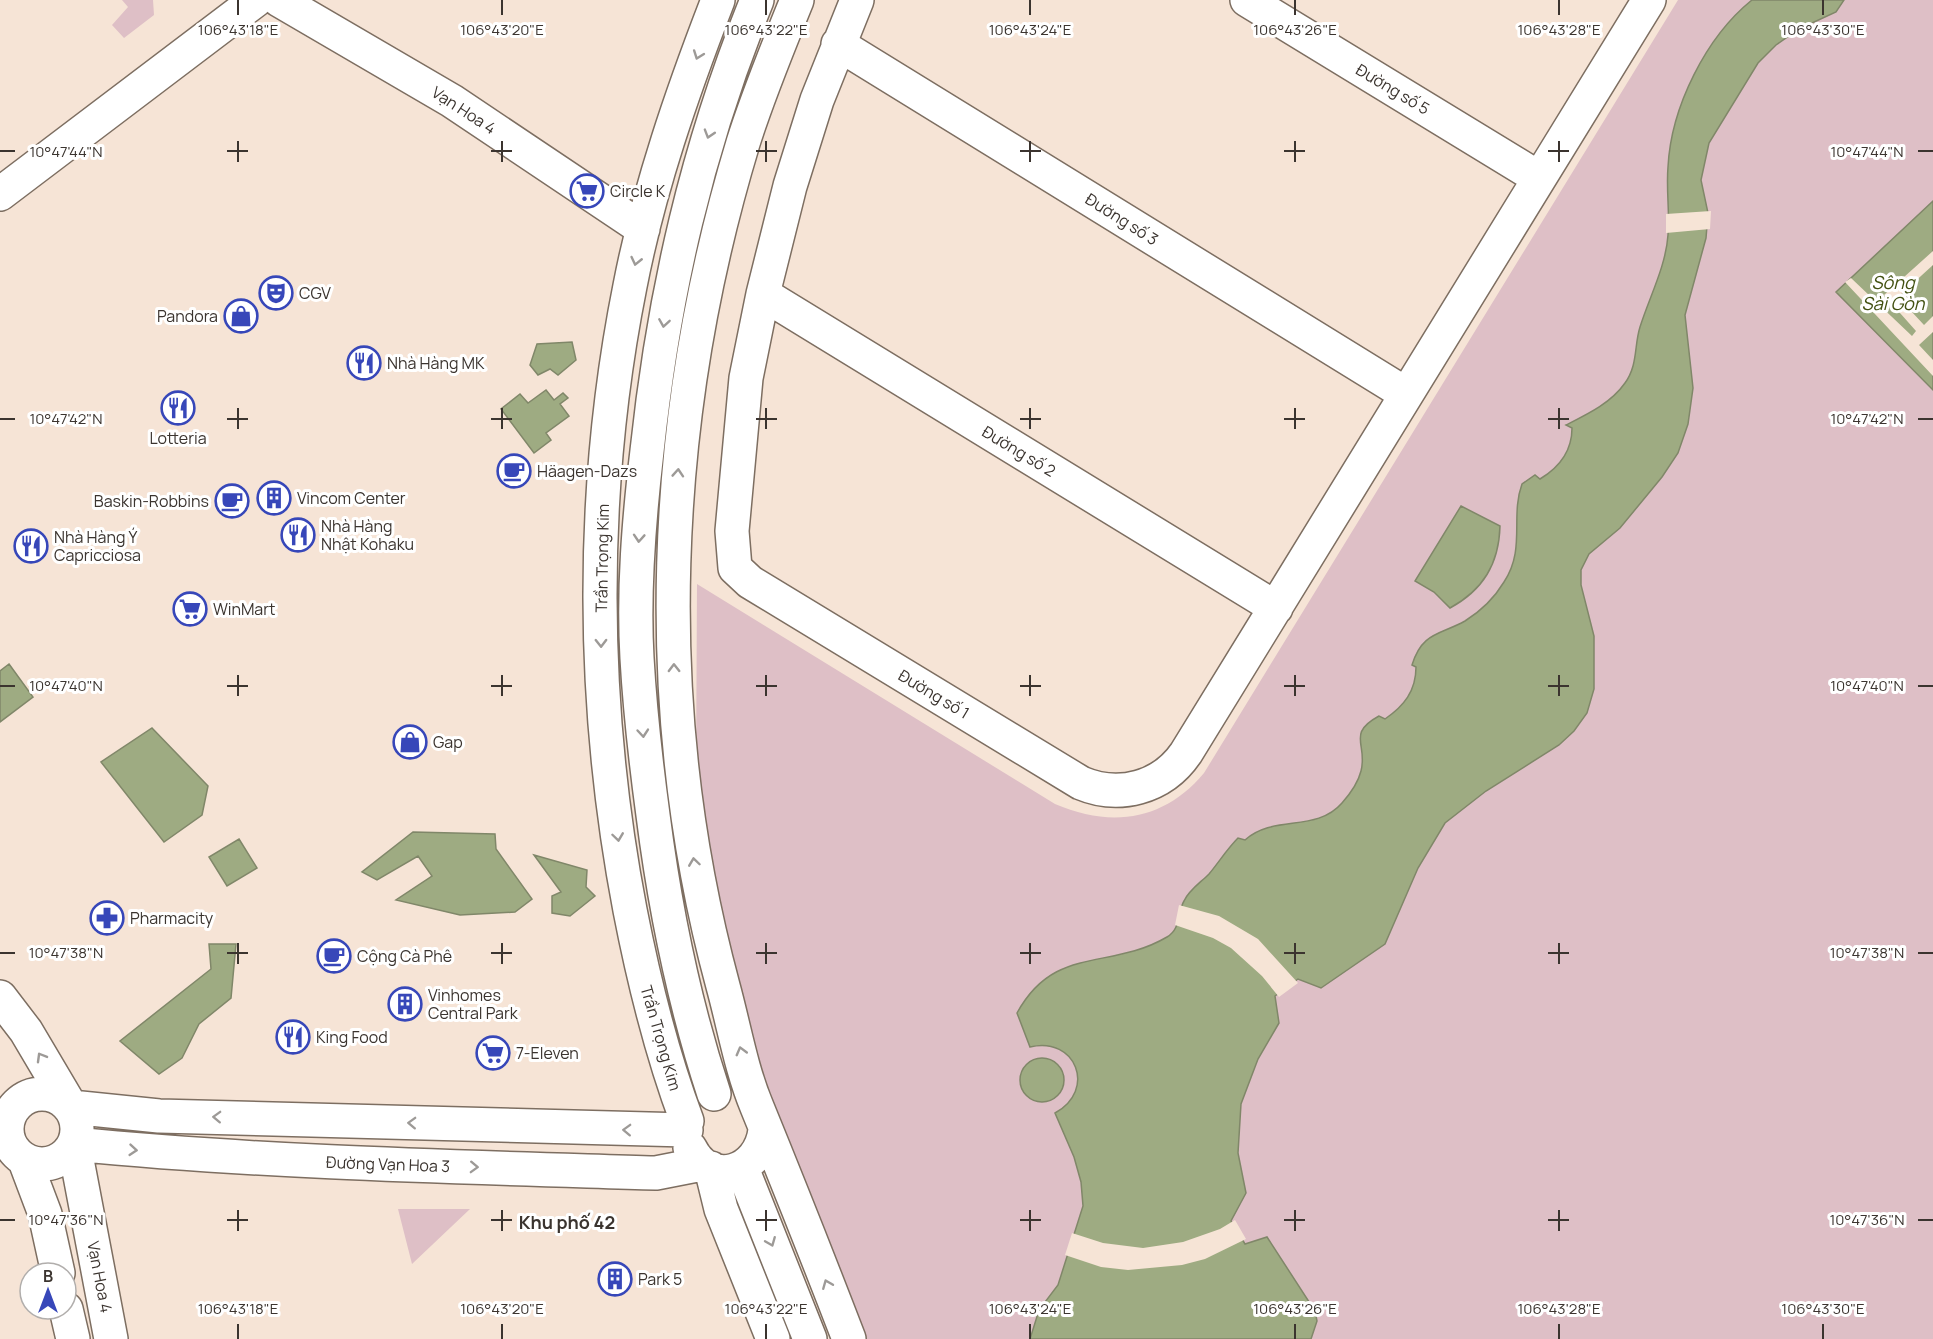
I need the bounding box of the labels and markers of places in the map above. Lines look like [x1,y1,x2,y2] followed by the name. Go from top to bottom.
[569,173,605,209] supermarket icon: Circle K
[610,180,666,202] place label: Circle K
[258,275,294,311] theatre icon: CGV
[299,282,331,304] place label: CGV
[223,298,259,334] shop icon: Pandora
[157,305,218,327] place label: Pandora
[346,345,382,381] restaurant icon: Nhà Hàng MK
[387,352,485,374] place label: Nhà Hàng MK
[160,390,196,426] restaurant icon: Lotteria
[149,427,207,449] place label: Lotteria
[496,453,532,489] cafe icon: Häagen-Dazs
[537,460,637,482] place label: Häagen-Dazs
[256,480,292,516] building icon: Vincom Center
[214,483,250,519] cafe icon: Baskin-Robbins
[297,487,406,509] place label: Vincom Center
[94,490,209,512] place label: Baskin-Robbins
[321,515,414,555] place label: Nhà Hàng Nhật Kohaku
[280,517,316,553] restaurant icon: Nhà Hàng Nhật Kohaku
[54,526,141,566] place label: Nhà Hàng Ý Capricciosa
[13,528,49,564] restaurant icon: Nhà Hàng Ý Capricciosa
[172,591,208,627] supermarket icon: WinMart
[213,598,275,620] place label: WinMart
[392,724,428,760] shop icon: Gap
[433,731,463,753] place label: Gap
[89,900,125,936] pharmacy icon: Pharmacity
[130,907,214,929] place label: Pharmacity
[316,938,352,974] cafe icon: Cộng Cà Phê
[357,945,452,967] place label: Cộng Cà Phê
[428,984,519,1024] place label: Vinhomes Central Park
[387,986,423,1022] building icon: Vinhomes Central Park
[275,1019,311,1055] restaurant icon: King Food
[316,1026,388,1048] place label: King Food
[475,1035,511,1071] supermarket icon: 7-Eleven
[516,1042,579,1064] place label: 7-Eleven
[597,1261,633,1297] building icon: Park 5
[638,1268,682,1290] place label: Park 5

